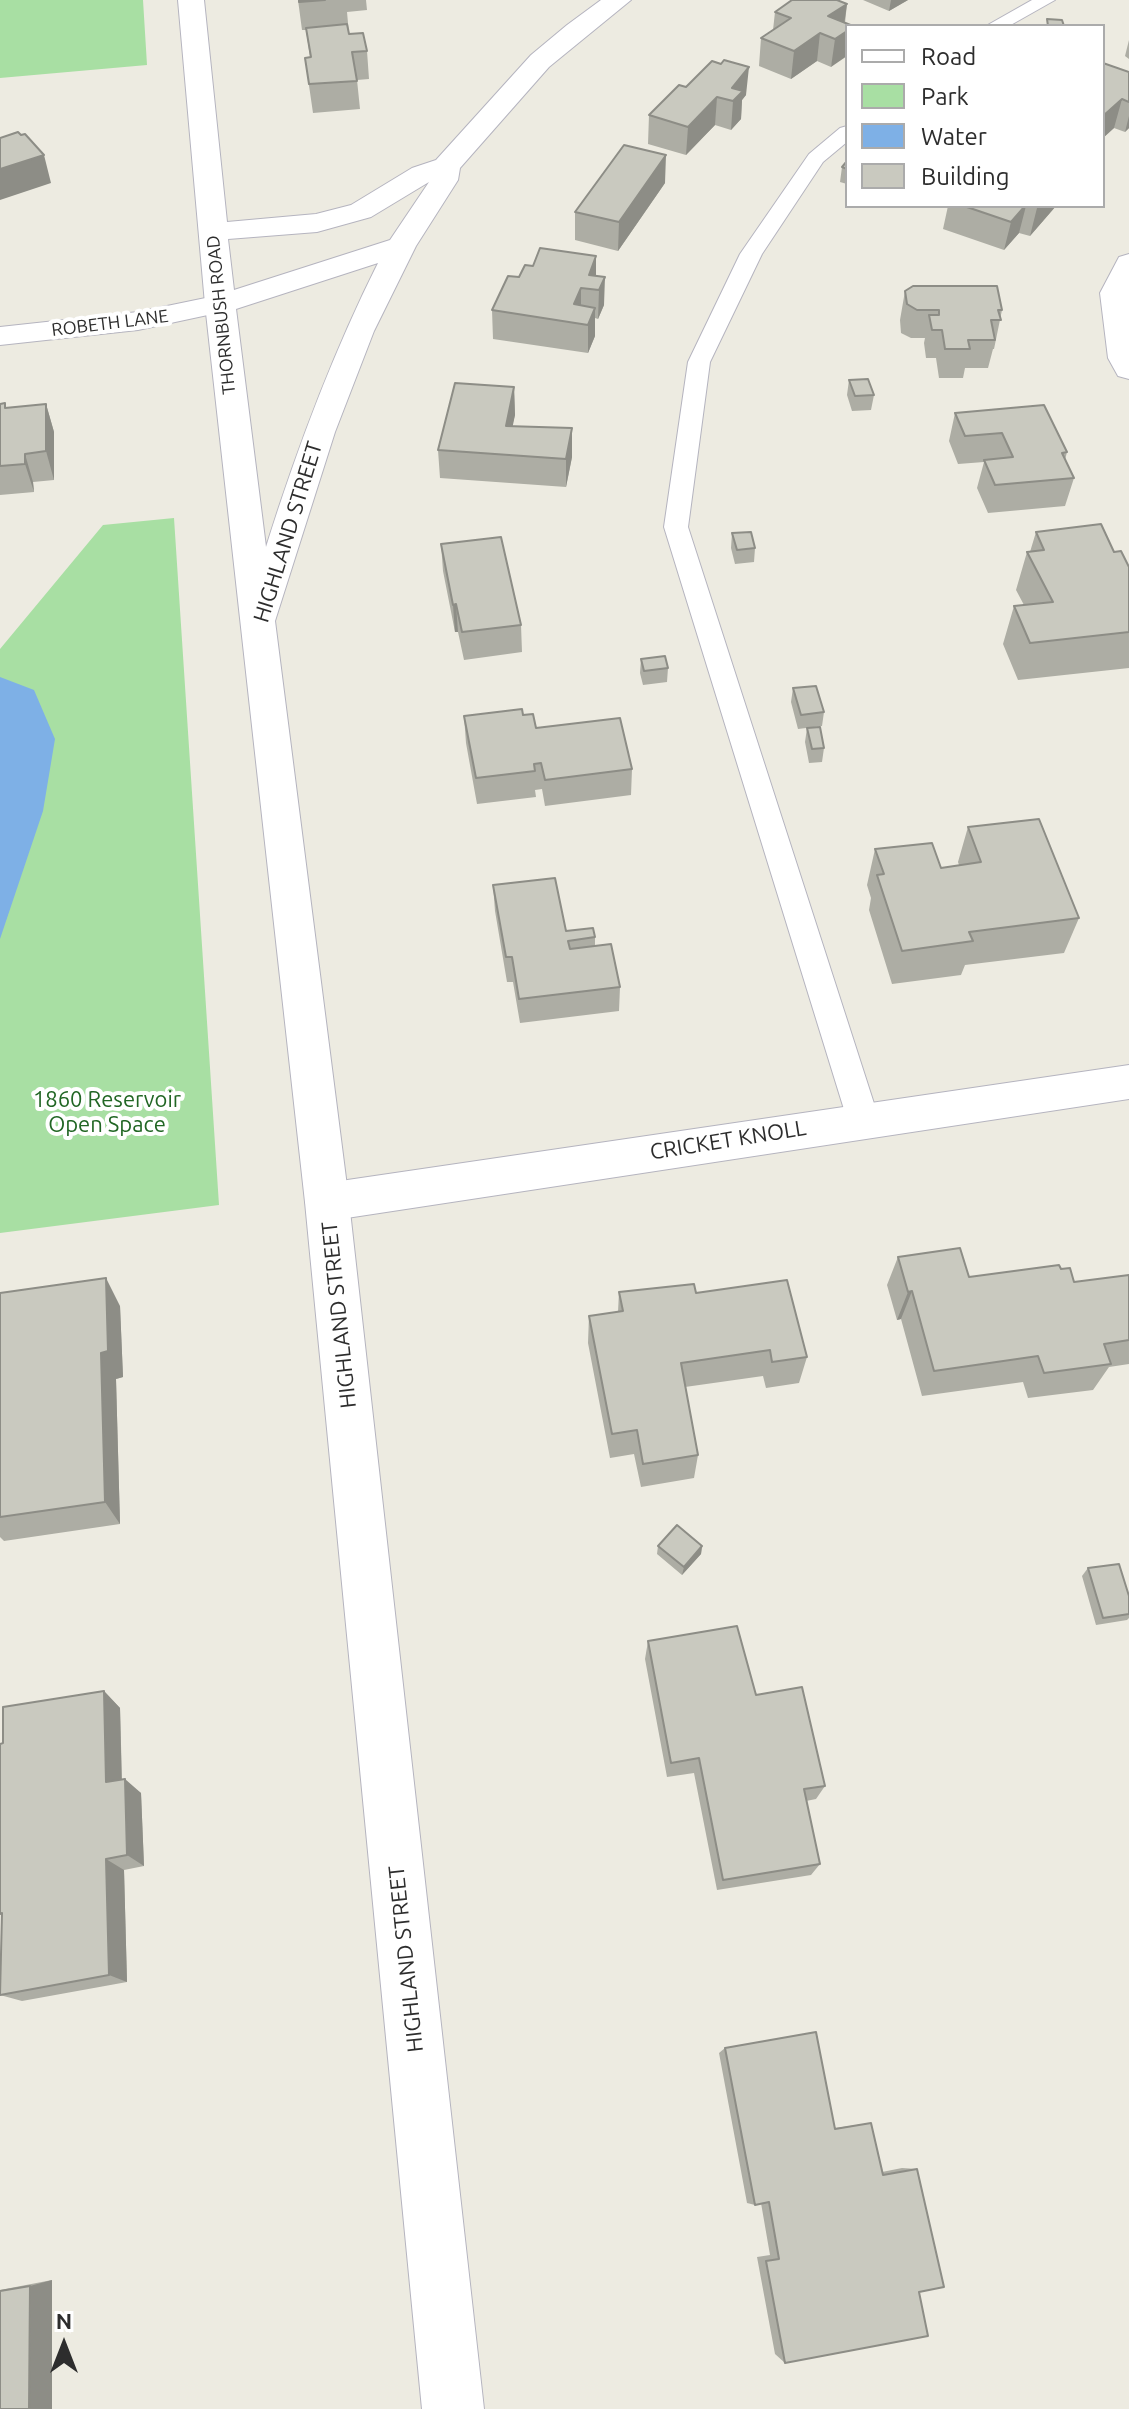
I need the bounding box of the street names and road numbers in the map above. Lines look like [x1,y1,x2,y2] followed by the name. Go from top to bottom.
[202,234,240,396] street label: THORNBUSH ROAD
[50,305,170,341] street label: ROBETH LANE
[248,438,328,626] street label: HIGHLAND STREET
[648,1115,808,1165] street label: CRICKET KNOLL
[316,1220,362,1410] street label: HIGHLAND STREET
[383,1864,429,2054] street label: HIGHLAND STREET

